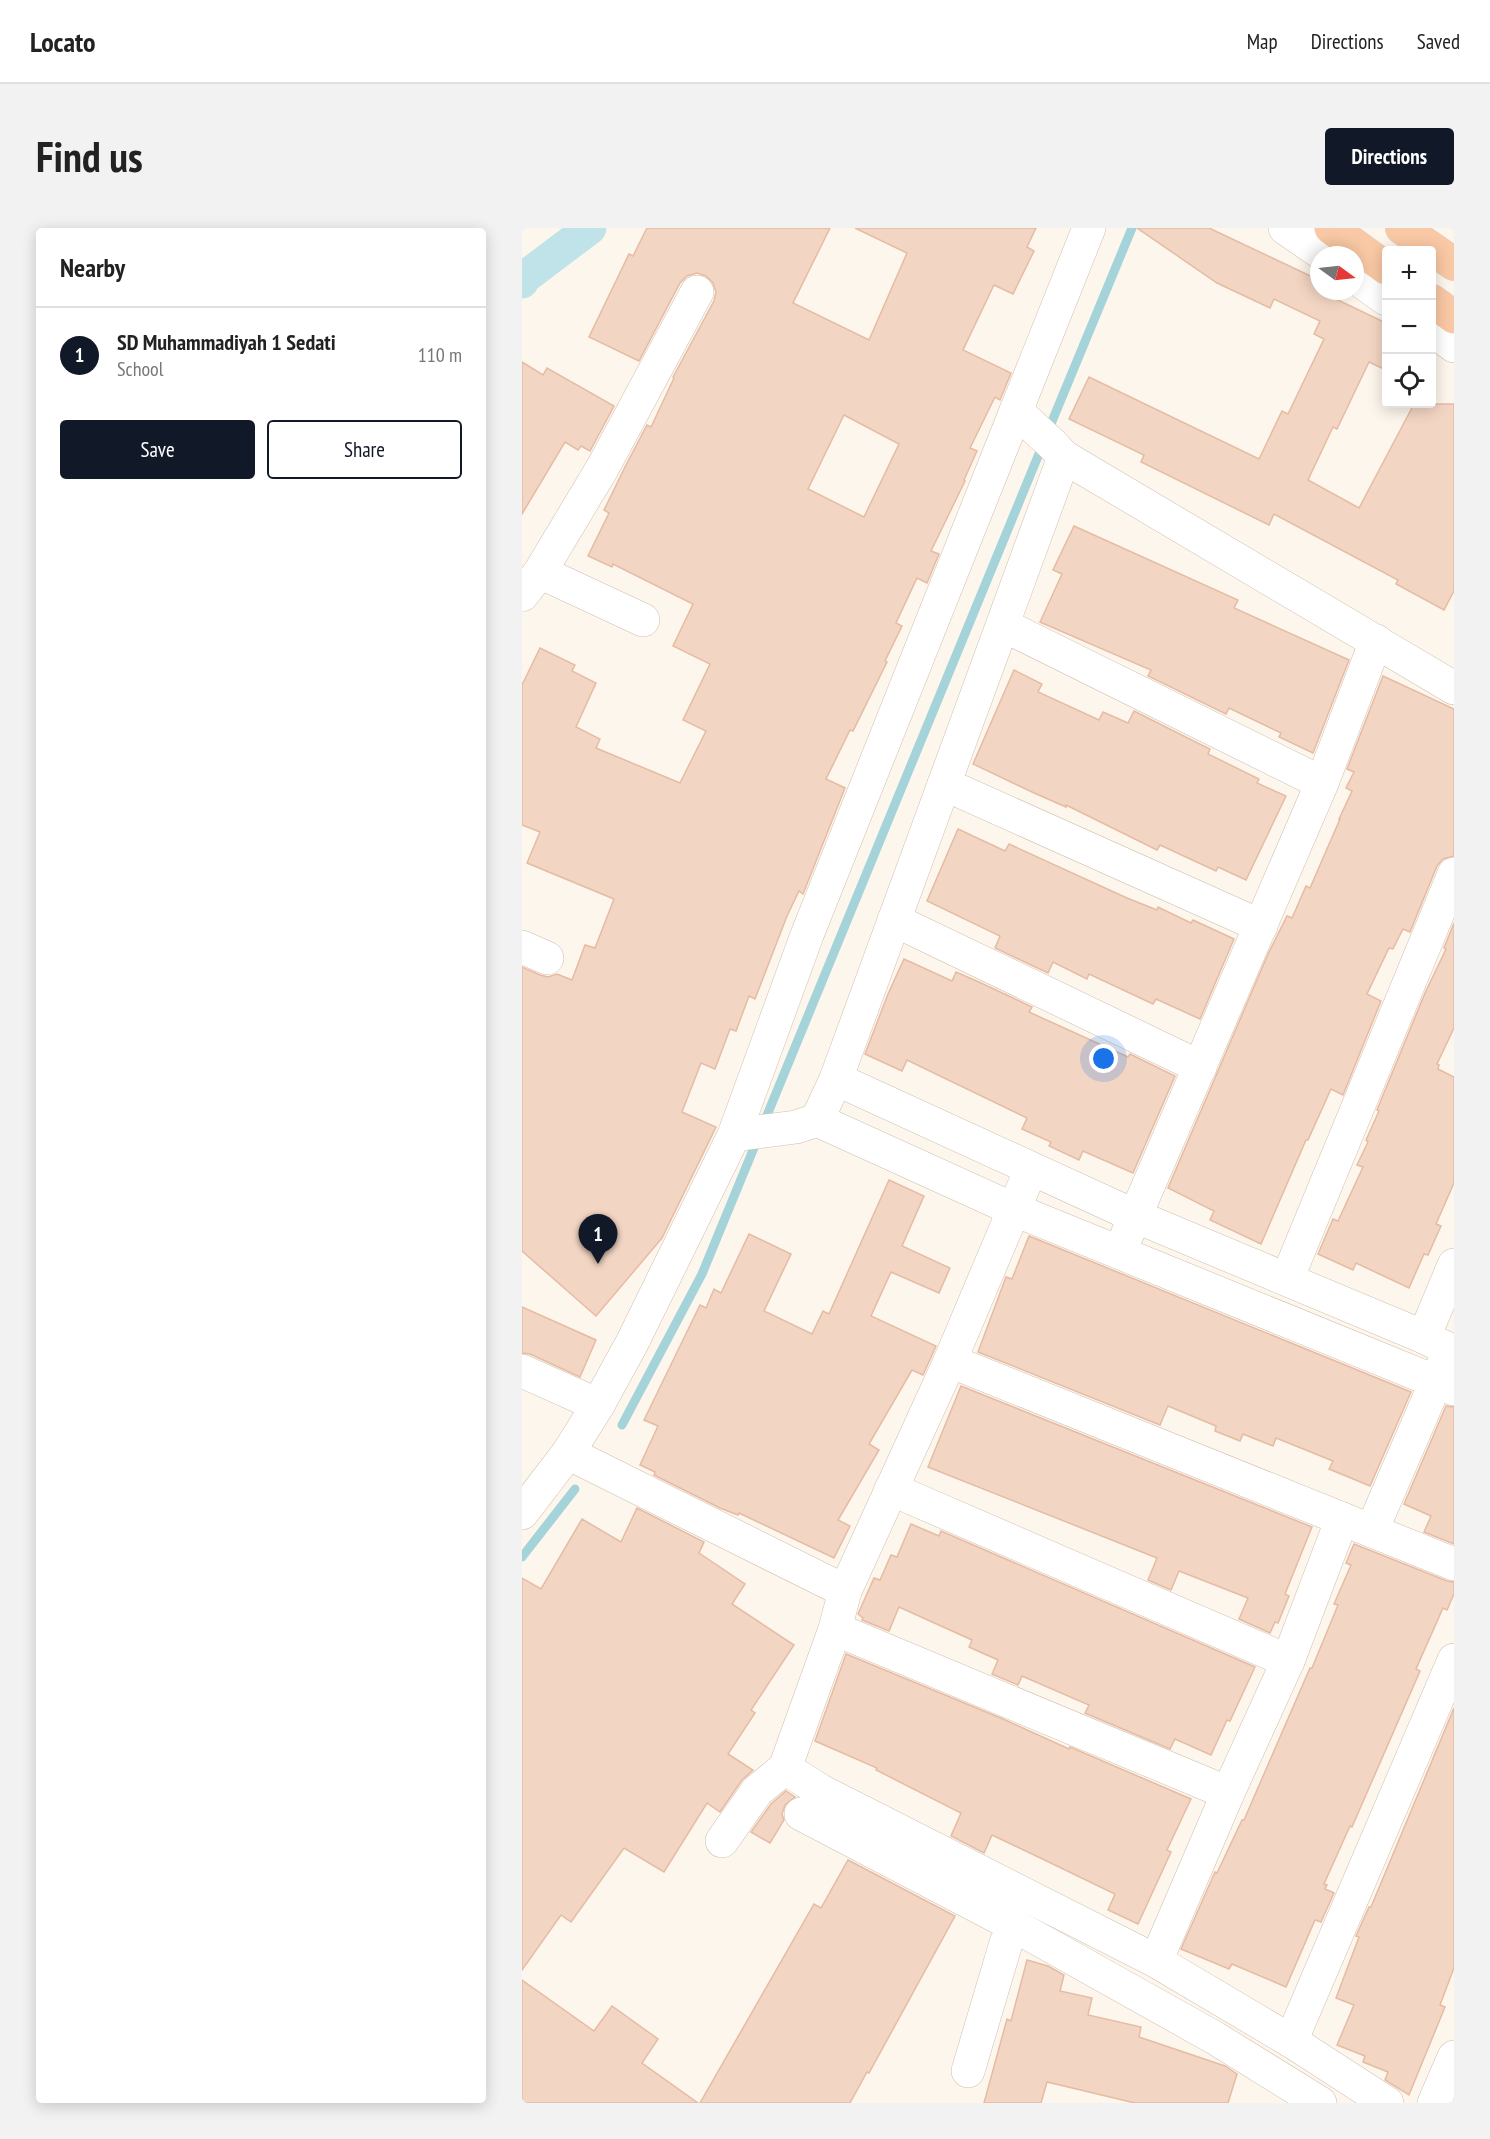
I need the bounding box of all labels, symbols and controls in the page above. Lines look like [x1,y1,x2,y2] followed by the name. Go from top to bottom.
[30,23,96,60] text: Locato
[1247,28,1278,55] text: Map
[1311,28,1384,55] text: Directions
[1417,28,1460,55] text: Saved
[1325,128,1454,185] button: Directions
[36,129,143,184] text: Find us
[1310,246,1364,300] north arrow
[1382,246,1436,408] map controls
[1382,246,1436,300] button: +
[60,251,125,284] text: Nearby
[1382,300,1436,354] button: −
[117,328,336,356] text: SD Muhammadiyah 1 Sedati
[75,342,84,368] text: 1
[418,342,462,368] text: 110 m
[1382,354,1436,408] button: locate
[117,356,163,382] text: School
[60,420,255,479] button: Save
[267,420,462,479] button: Share
[1089,1044,1118,1073] your location
[578,1214,618,1264] pin: 1

